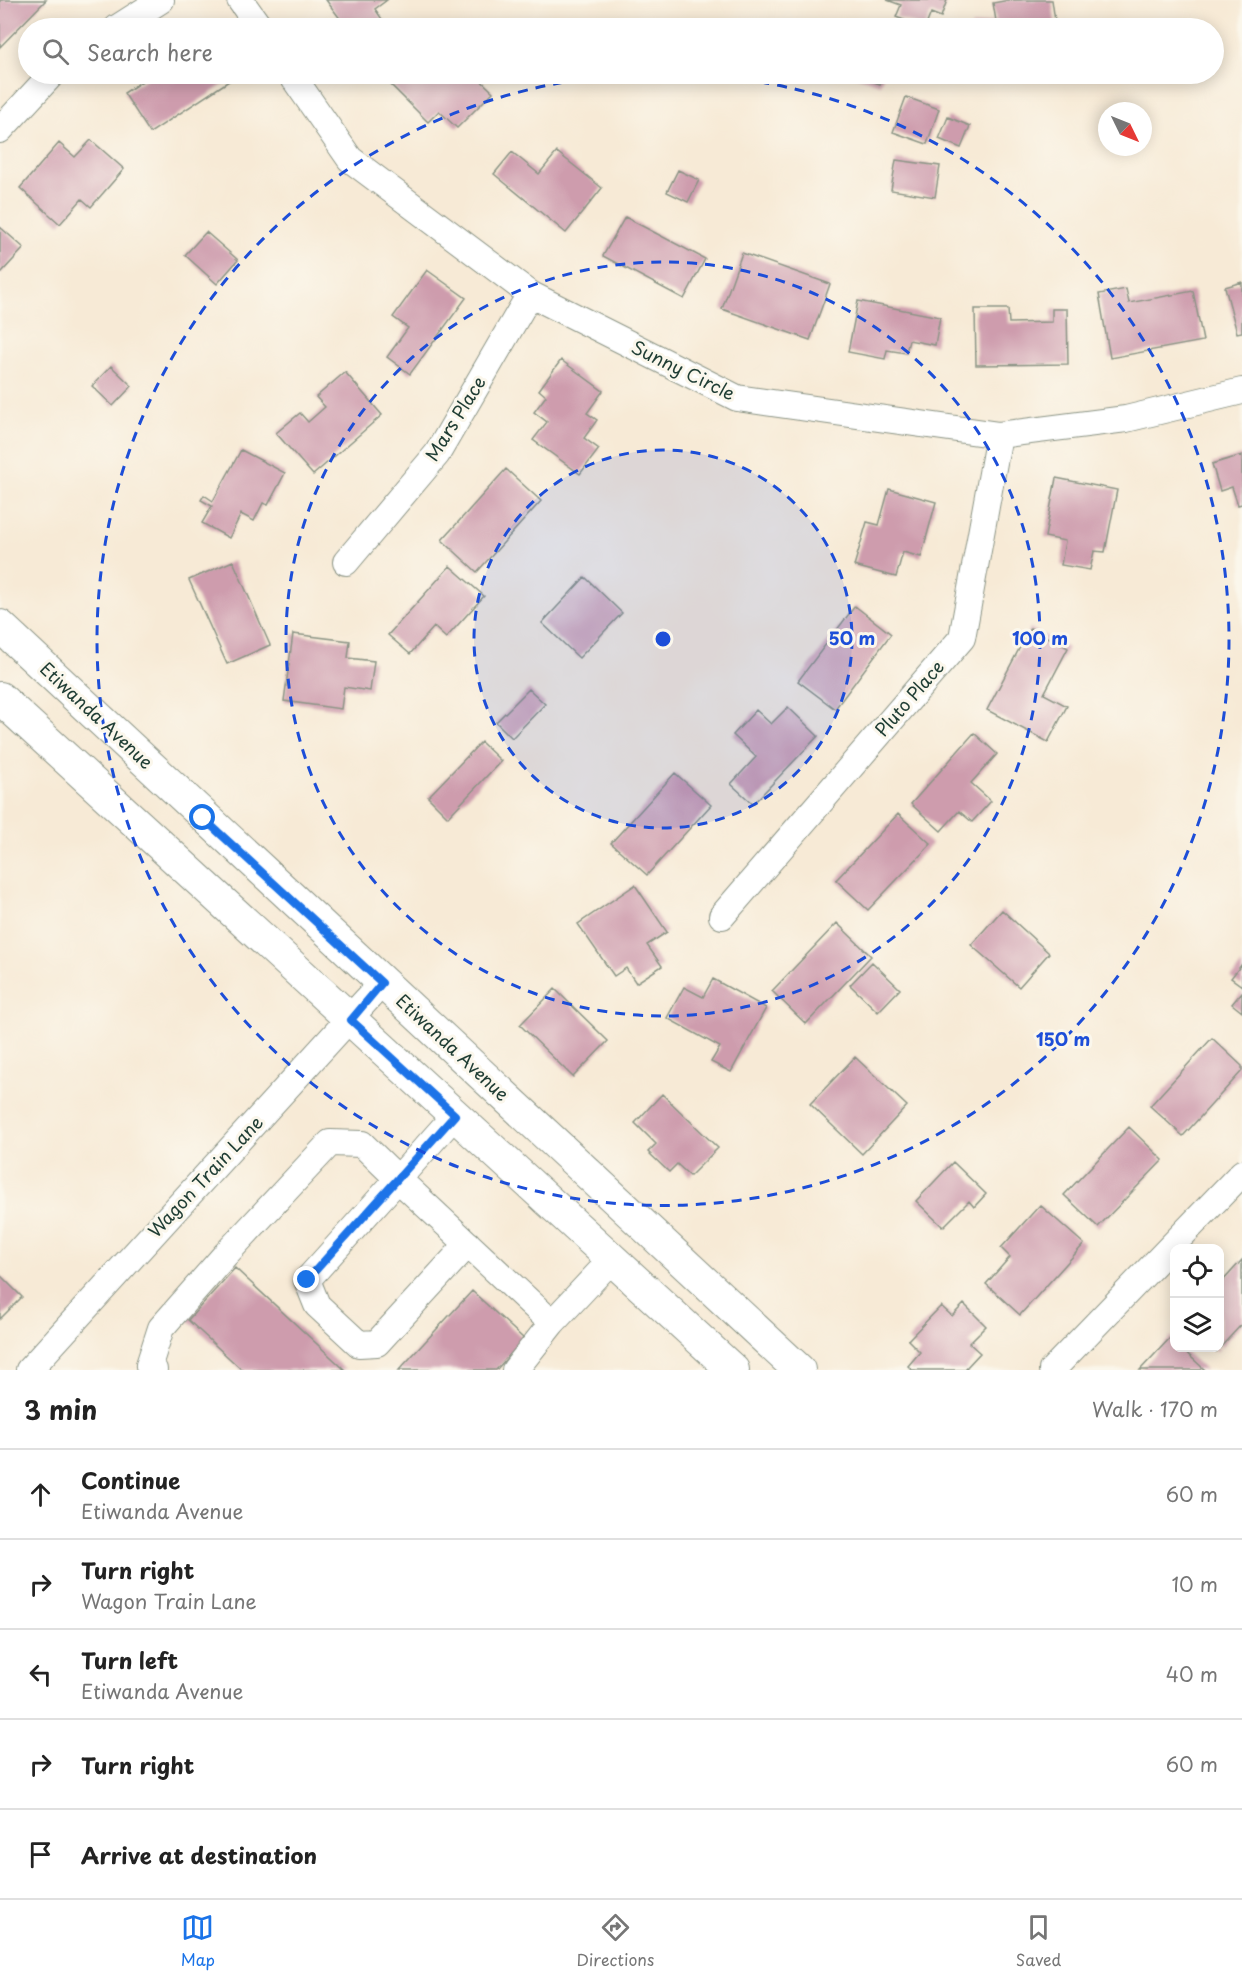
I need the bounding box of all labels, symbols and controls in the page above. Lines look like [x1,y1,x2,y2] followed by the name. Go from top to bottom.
[18,18,1224,84] search box
[39,35,72,68] icon: search
[87,35,213,68] text: Search here
[1098,102,1152,156] north arrow
[627,333,740,406] street label: Sunny Circle
[418,370,492,466] street label: Mars Place
[829,624,875,651] text: 50 m
[1012,624,1068,651] text: 100 m
[653,629,673,649] centre of rings
[868,654,950,742] street label: Pluto Place
[34,655,160,775] street label: Etiwanda Avenue
[189,804,215,830] route start
[390,987,516,1107] street label: Etiwanda Avenue
[1036,1025,1090,1052] text: 150 m
[141,1109,269,1243] street label: Wagon Train Lane
[1170,1244,1224,1352] map controls
[1170,1244,1224,1298] button: locate
[293,1266,319,1292] route end
[1170,1298,1224,1352] button: layers
[24,1390,97,1429] text: 3 min
[1092,1394,1218,1424] text: Walk · 170 m
[81,1463,180,1496] text: Continue
[24,1478,57,1511] icon: ahead
[1166,1479,1218,1509] text: 60 m
[81,1496,243,1526] text: Etiwanda Avenue
[81,1553,194,1586] text: Turn right
[24,1568,57,1601] icon: right
[1171,1569,1218,1599] text: 10 m
[81,1586,257,1616] text: Wagon Train Lane
[81,1643,178,1676] text: Turn left
[24,1658,57,1691] icon: left
[1166,1659,1218,1689] text: 40 m
[81,1676,243,1706] text: Etiwanda Avenue
[24,1748,57,1781] icon: right
[81,1748,194,1781] text: Turn right
[1166,1749,1218,1779] text: 60 m
[24,1838,57,1871] icon: arrive
[81,1838,317,1871] text: Arrive at destination
[181,1911,215,1971] tab: Map
[576,1911,654,1971] tab: Directions
[1016,1911,1061,1971] tab: Saved

